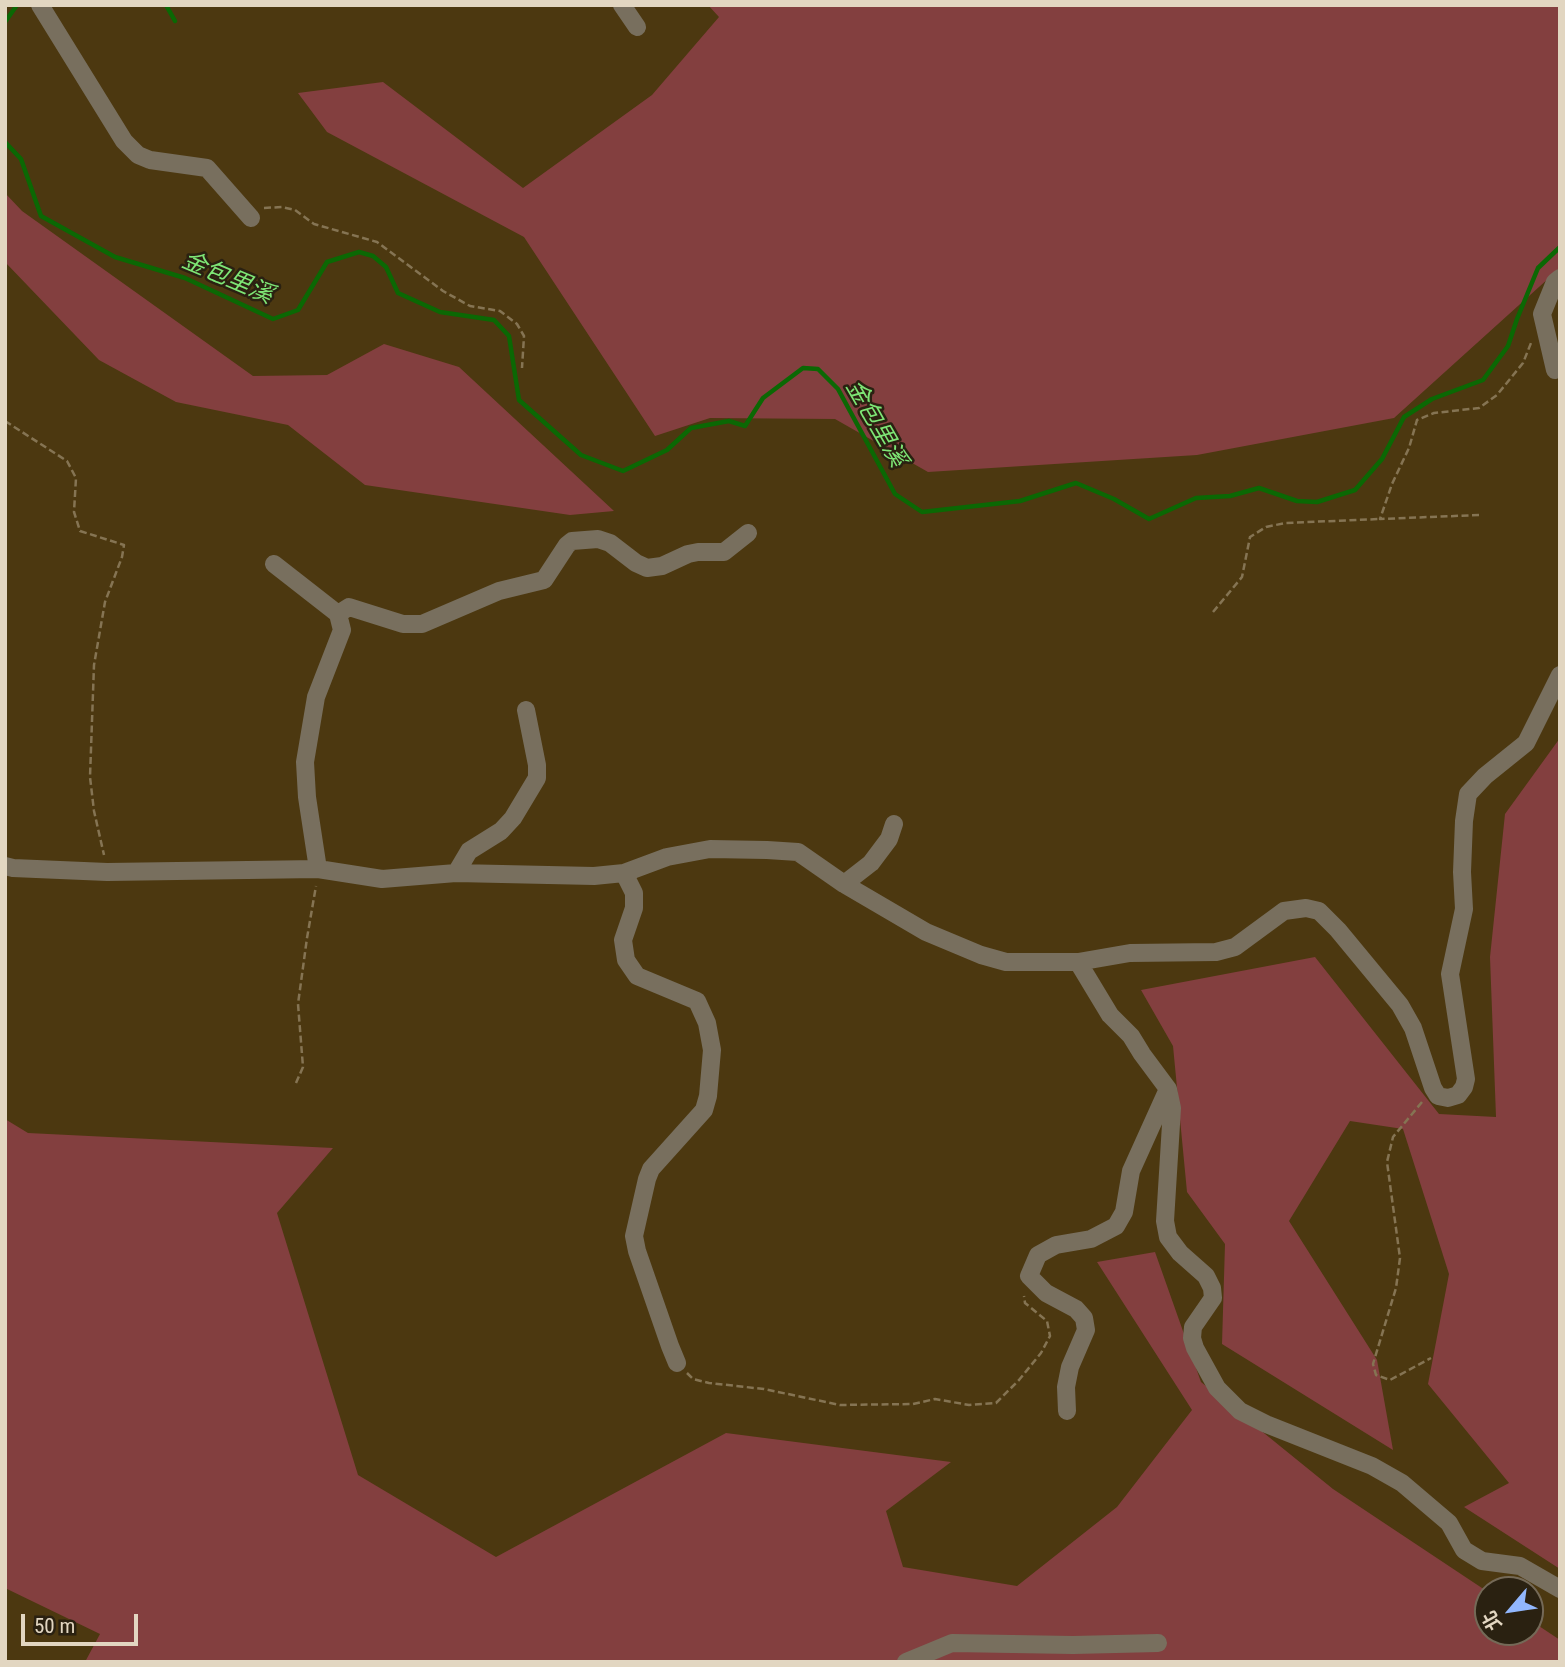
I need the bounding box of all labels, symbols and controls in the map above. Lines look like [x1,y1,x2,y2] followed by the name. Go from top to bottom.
[177,247,277,311] water label: 金包里溪
[839,375,911,473] water label: 金包里溪
[1474,1576,1544,1646] north arrow
[24,1600,142,1644] scale bar
[1477,1607,1507,1634] text: 北
[34,1614,75,1638] text: 50 m

